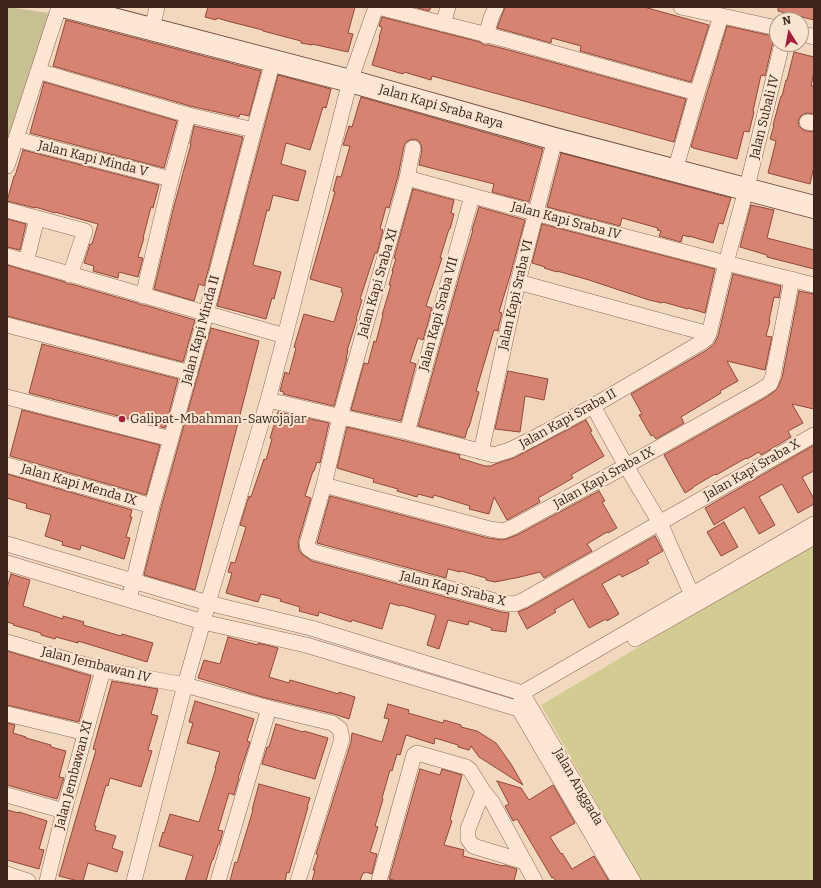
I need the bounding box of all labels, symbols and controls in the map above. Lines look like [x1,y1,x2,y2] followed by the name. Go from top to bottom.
[769,12,809,52] north arrow
[781,14,792,28] text: N
[747,73,783,161] street label: Jalan Subali IV
[377,82,505,132] street label: Jalan Kapi Sraba Raya
[36,138,150,180] street label: Jalan Kapi Minda V
[509,199,623,243] street label: Jalan Kapi Sraba IV
[355,227,401,339] street label: Jalan Kapi Sraba XI
[496,238,536,352] street label: Jalan Kapi Sraba VI
[416,255,462,373] street label: Jalan Kapi Sraba VII
[179,274,223,386] street label: Jalan Kapi Minda II
[517,386,619,452] street label: Jalan Kapi Sraba II
[130,411,307,427] place label: Galipat-Mbahman-Sawojajar
[117,414,127,424] marker: Galipat-Mbahman-Sawojajar
[701,436,803,504] street label: Jalan Kapi Sraba X
[551,444,657,512] street label: Jalan Kapi Sraba IX
[19,461,139,509] street label: Jalan Kapi Menda IX
[398,568,508,610] street label: Jalan Kapi Sraba X
[40,644,152,686] street label: Jalan Jembawan IV
[52,719,96,831] street label: Jalan Jembawan XI
[550,746,606,828] street label: Jalan Anggada

